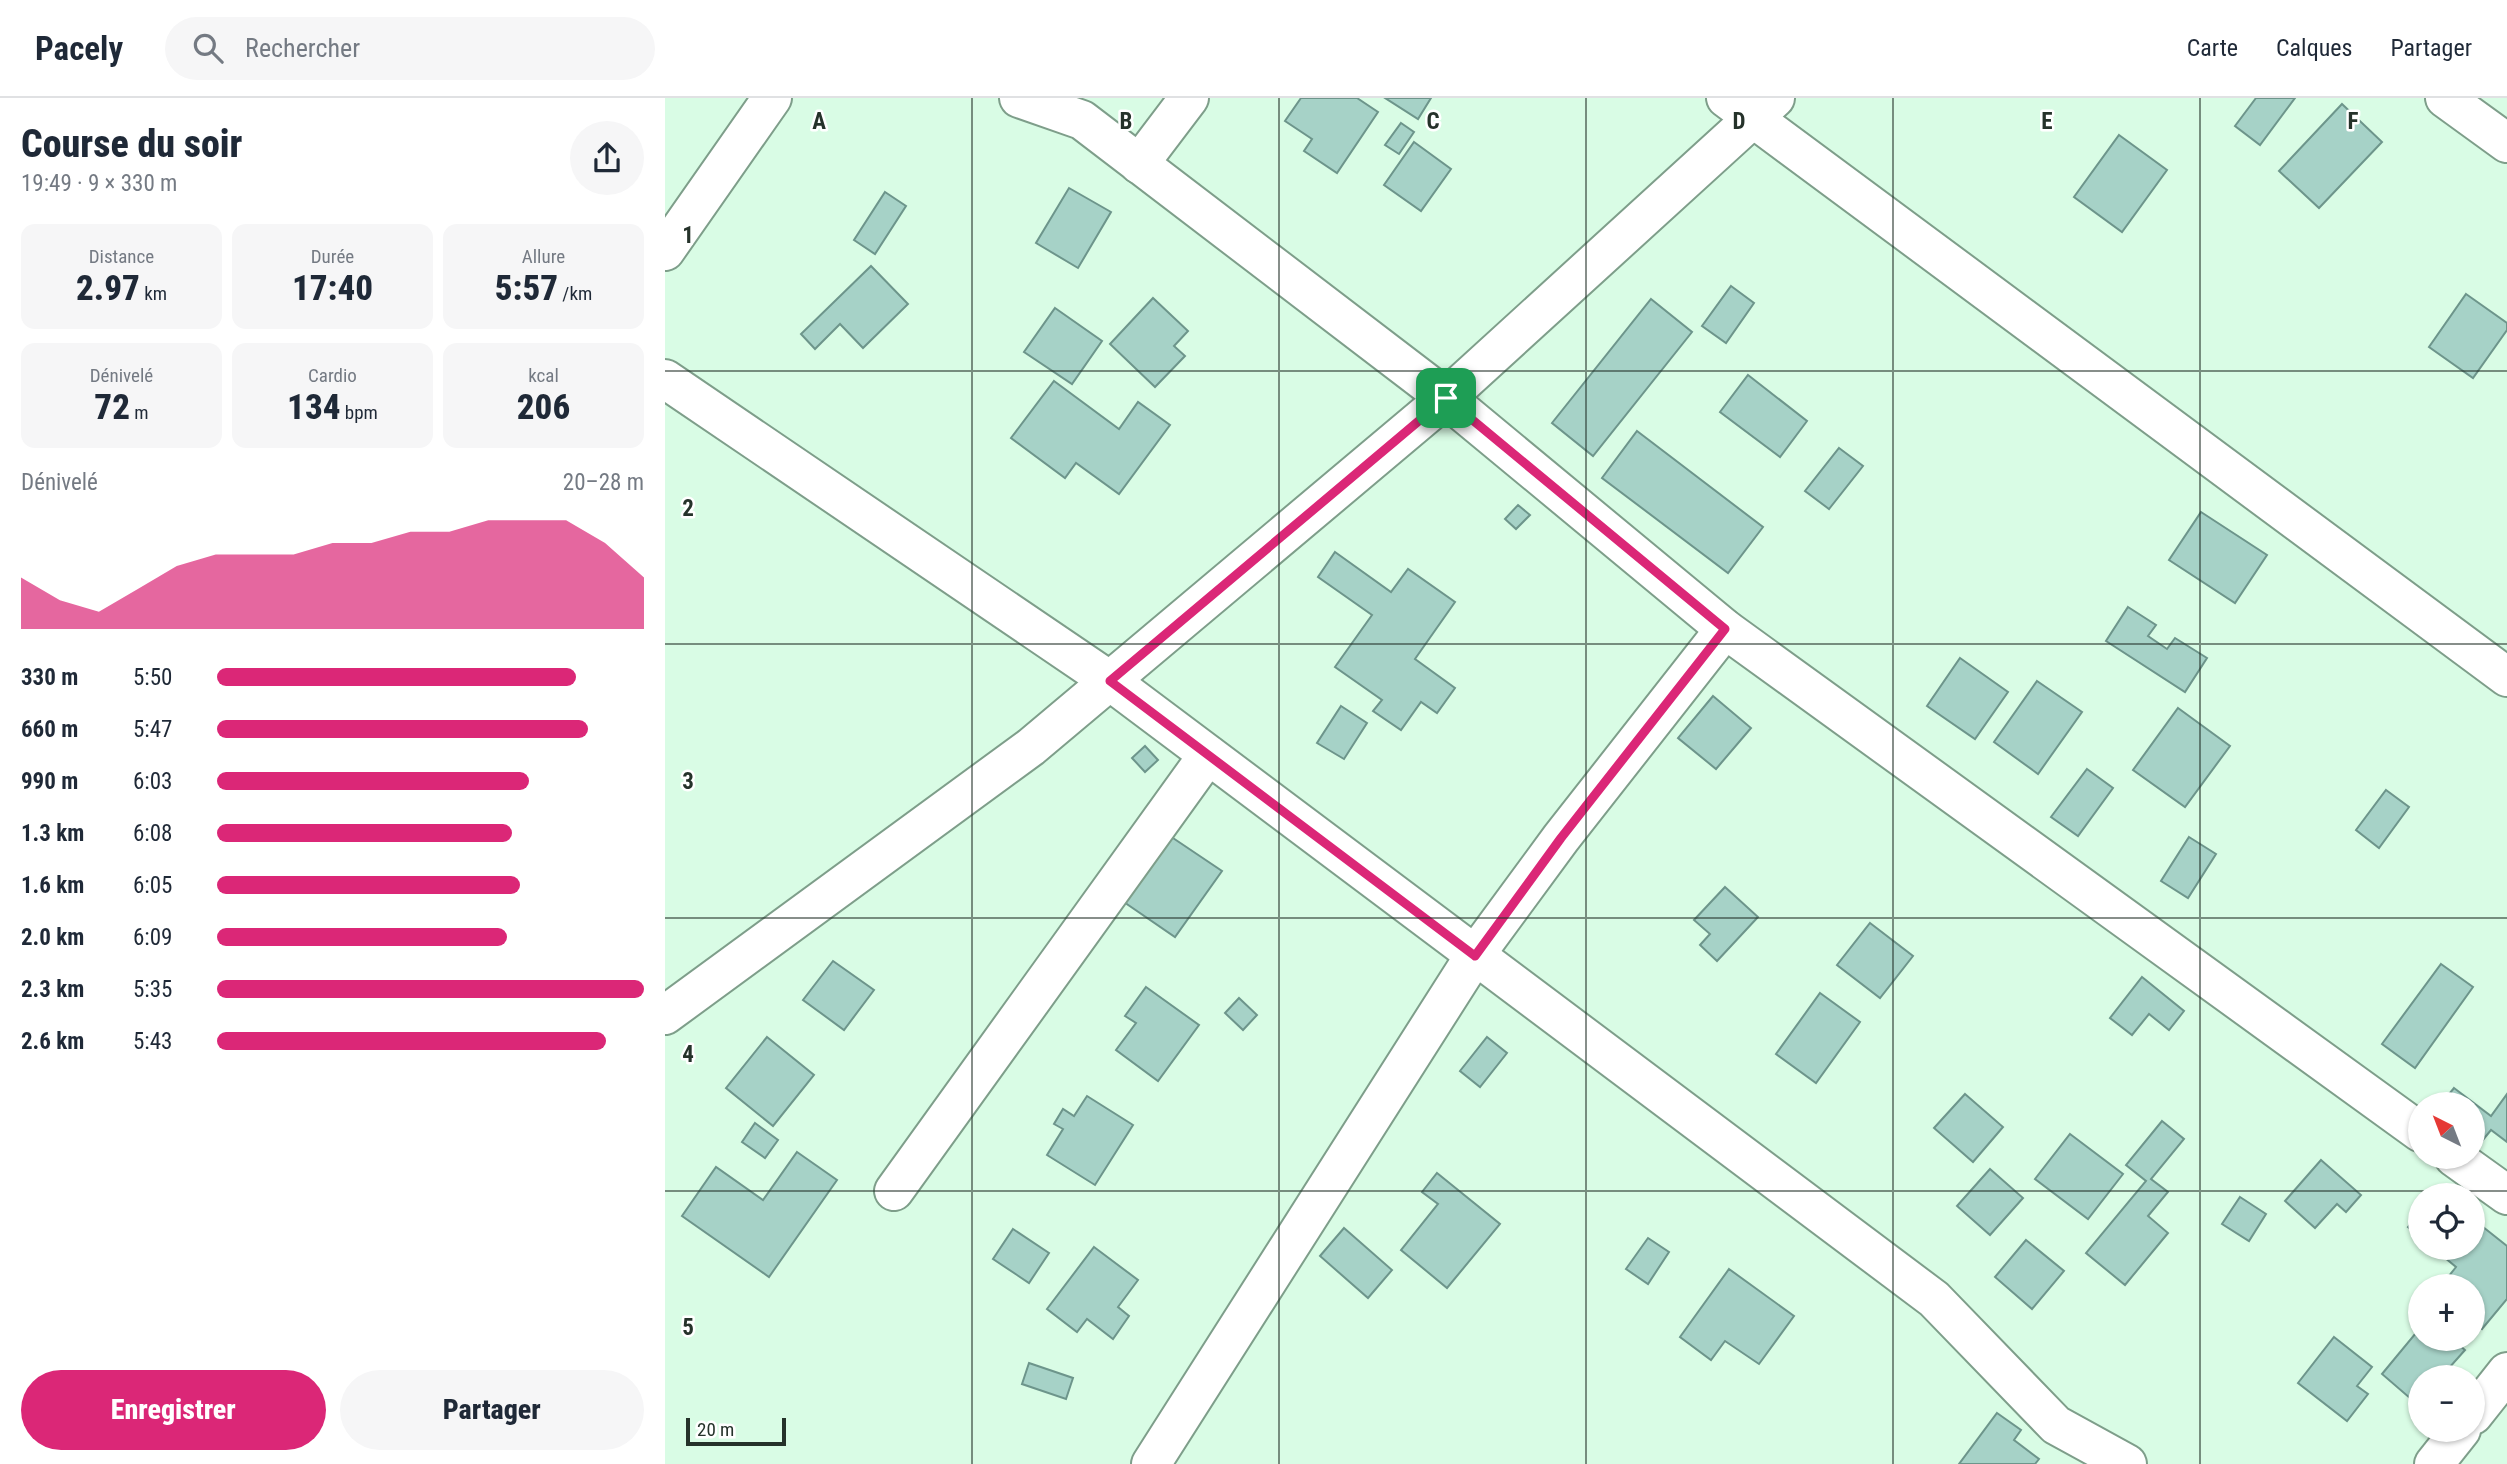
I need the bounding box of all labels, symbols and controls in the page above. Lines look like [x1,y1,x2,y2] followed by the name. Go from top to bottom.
[165,17,655,80] search box
[35,29,123,68] text: Pacely
[189,29,227,67] icon: search
[245,33,360,63] text: Rechercher
[2187,34,2238,62] text: Carte
[2276,34,2352,62] text: Calques
[2390,34,2472,62] text: Partager
[812,108,826,135] text: A
[1120,108,1132,135] text: B
[1426,108,1440,135] text: C
[1733,108,1746,135] text: D
[2041,108,2053,135] text: E
[2348,108,2359,135] text: F
[570,121,644,195] button: share
[21,122,242,166] text: Course du soir
[21,170,177,197] text: 19:49 · 9 × 330 m
[682,222,694,249] text: 1
[89,245,154,268] text: Distance
[311,245,354,268] text: Durée
[522,245,565,268] text: Allure
[76,268,140,309] text: 2.97
[292,268,373,309] text: 17:40
[495,268,558,309] text: 5:57
[140,282,167,305] text: km
[558,282,592,305] text: /km
[90,364,153,387] text: Dénivelé
[308,364,357,387] text: Cardio
[528,364,559,387] text: kcal
[1416,368,1476,428] pin
[1427,379,1465,417] icon: arrive
[94,387,130,428] text: 72
[287,387,340,428] text: 134
[517,387,570,428] text: 206
[130,401,149,424] text: m
[340,401,378,424] text: bpm
[21,469,98,496] text: Dénivelé
[563,469,644,496] text: 20–28 m
[682,495,694,522] text: 2
[21,664,78,691] text: 330 m
[133,664,172,691] text: 5:50
[21,716,78,743] text: 660 m
[133,716,172,743] text: 5:47
[21,768,78,795] text: 990 m
[133,768,172,795] text: 6:03
[682,768,694,795] text: 3
[21,820,84,847] text: 1.3 km
[133,820,172,847] text: 6:08
[21,872,84,899] text: 1.6 km
[133,872,172,899] text: 6:05
[21,924,84,951] text: 2.0 km
[133,924,172,951] text: 6:09
[21,976,84,1003] text: 2.3 km
[133,976,172,1003] text: 5:35
[21,1028,84,1055] text: 2.6 km
[133,1028,172,1055] text: 5:43
[682,1041,694,1068] text: 4
[2408,1092,2485,1169] north arrow
[2408,1092,2485,1442] map controls
[2408,1183,2485,1260] button: locate
[2408,1274,2485,1351] button: +
[682,1314,694,1341] text: 5
[2408,1365,2485,1442] button: −
[21,1370,326,1450] button: Enregistrer
[340,1370,644,1450] button: Partager
[686,1415,786,1447] scale bar
[697,1418,734,1441] text: 20 m

